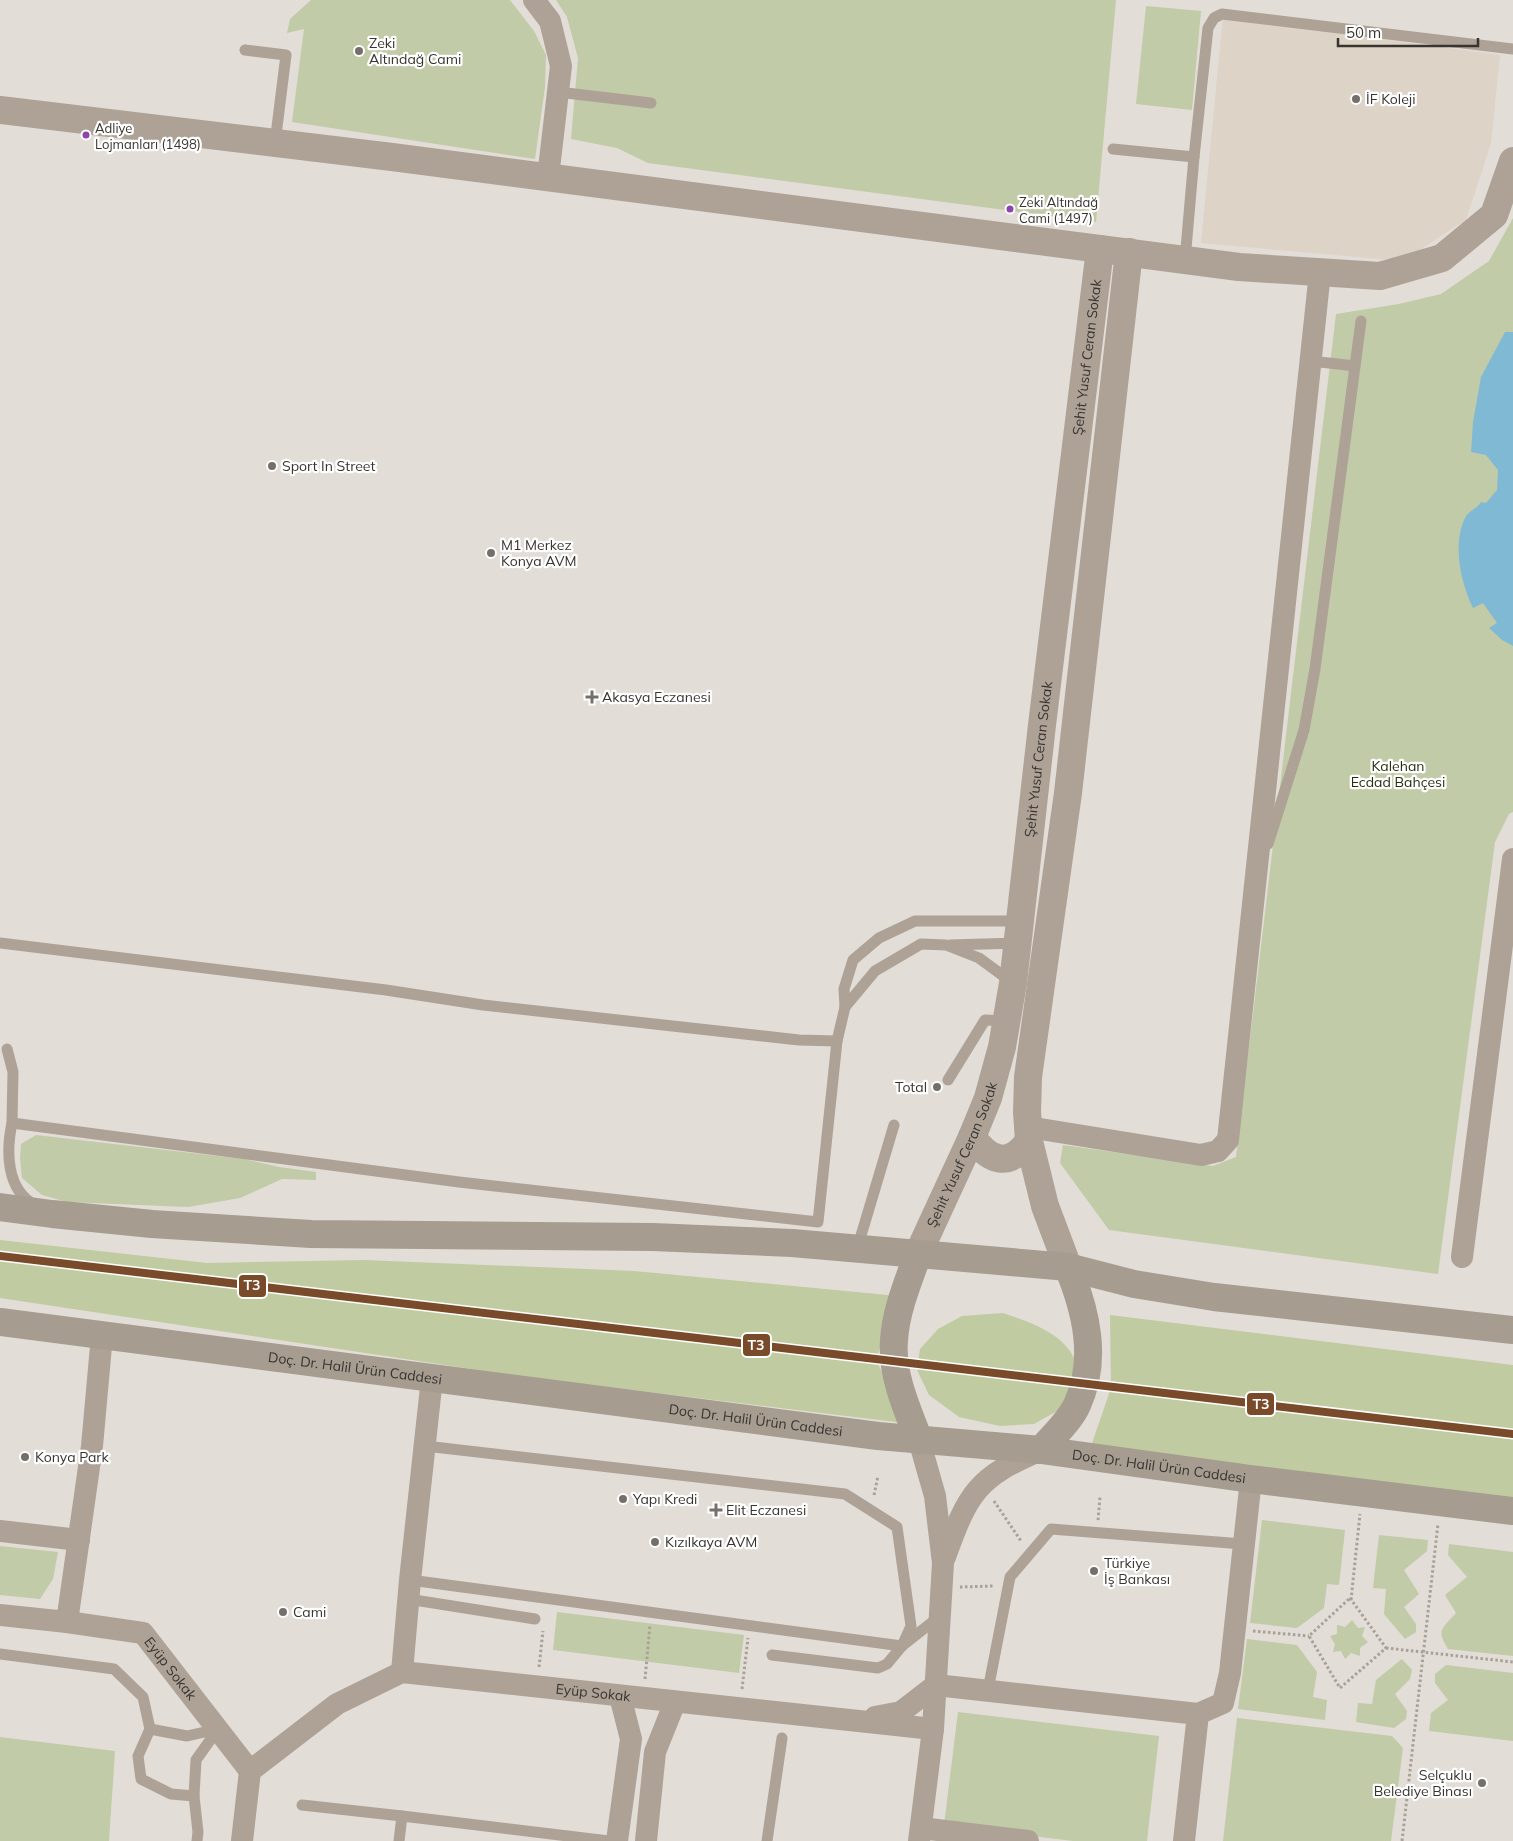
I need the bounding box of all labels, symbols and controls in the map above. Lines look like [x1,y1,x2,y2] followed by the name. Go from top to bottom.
[1338,15,1478,47] scale bar
[1346,23,1381,42] text: 50 m
[369,34,461,68] place label: Zeki Altındağ Cami
[353,45,365,57] marker: Zeki Altındağ Cami
[1366,90,1415,108] place label: İF Koleji
[1350,93,1362,105] marker: İF Koleji
[95,120,201,152] place label: Adliye Lojmanları (1498)
[81,130,91,140] marker: Adliye Lojmanları (1498)
[1019,194,1098,226] place label: Zeki Altındağ Cami (1497)
[1005,204,1015,214] marker: Zeki Altındağ Cami (1497)
[1068,277,1105,436] street label: Şehit Yusuf Ceran Sokak
[282,457,375,475] place label: Sport In Street
[266,460,278,472] marker: Sport In Street
[501,536,577,570] place label: M1 Merkez Konya AVM
[485,547,497,559] marker: M1 Merkez Konya AVM
[1020,679,1056,838] street label: Şehit Yusuf Ceran Sokak
[602,688,711,706] place label: Akasya Eczanesi
[586,691,598,703] marker: Akasya Eczanesi
[1351,757,1445,791] park label: Kalehan Ecdad Bahçesi
[895,1078,927,1096] place label: Total
[923,1079,1001,1230] street label: Şehit Yusuf Ceran Sokak
[931,1081,943,1093] marker: Total
[238,1274,267,1298] line badge: T3
[243,1276,261,1294] text: T3
[742,1333,771,1357] line badge: T3
[747,1336,765,1354] text: T3
[267,1348,443,1388] street label: Doç. Dr. Halil Ürün Caddesi
[1246,1392,1275,1416] line badge: T3
[1252,1395,1270,1413] text: T3
[668,1400,844,1440] street label: Doç. Dr. Halil Ürün Caddesi
[1071,1445,1247,1487] street label: Doç. Dr. Halil Ürün Caddesi
[35,1448,109,1466] place label: Konya Park
[19,1451,31,1463] marker: Konya Park
[632,1490,697,1508] place label: Yapı Kredi
[617,1493,629,1505] marker: Yapı Kredi
[726,1501,806,1519] place label: Elit Eczanesi
[710,1504,722,1516] marker: Elit Eczanesi
[665,1533,757,1551] place label: Kızılkaya AVM
[649,1536,661,1548] marker: Kızılkaya AVM
[1104,1554,1170,1588] place label: Türkiye İş Bankası
[1088,1565,1100,1577] marker: Türkiye İş Bankası
[293,1603,326,1621] place label: Cami
[277,1606,289,1618] marker: Cami
[140,1633,201,1704] street label: Eyüp Sokak
[555,1680,632,1706] street label: Eyüp Sokak
[1374,1766,1472,1800] place label: Selçuklu Belediye Binası
[1476,1777,1488,1789] marker: Selçuklu Belediye Binası

